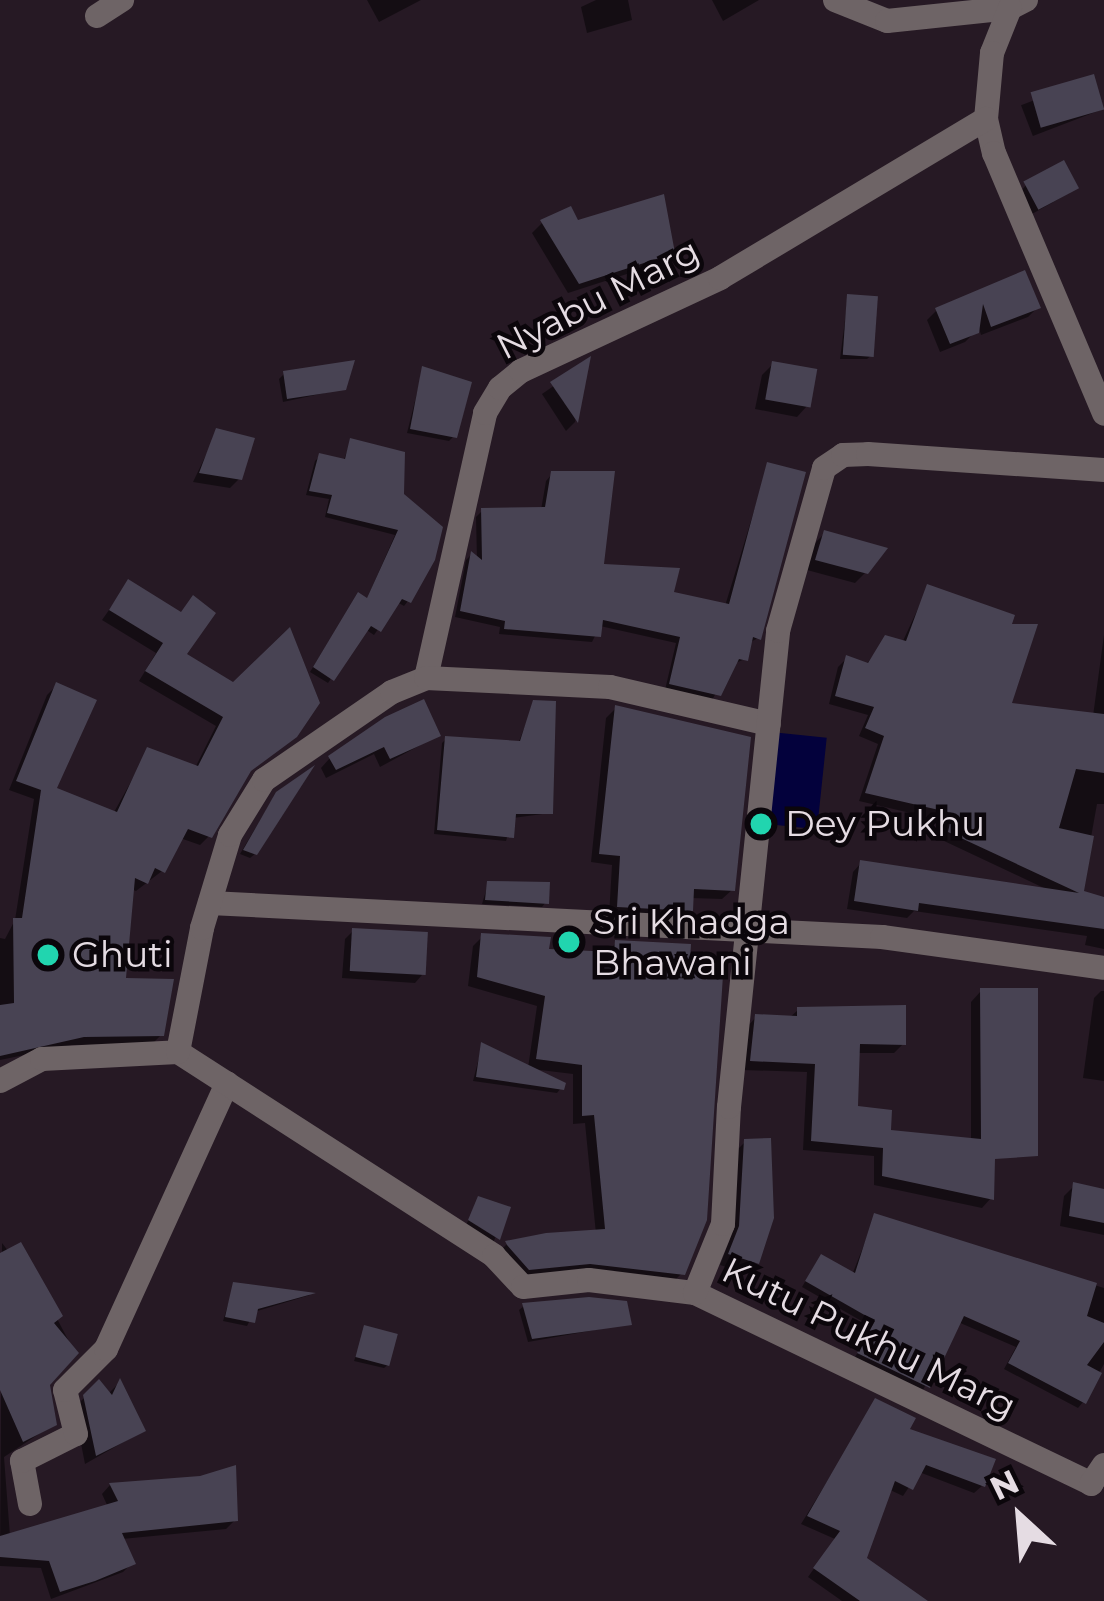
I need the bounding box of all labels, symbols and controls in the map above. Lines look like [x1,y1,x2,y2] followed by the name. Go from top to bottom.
[489,229,707,369] street label: Nyabu Marg
[785,802,985,846] place label: Dey Pukhu
[748,811,774,837] marker: Dey Pukhu
[593,899,790,984] place label: Sri Khadga Bhawani
[556,929,582,955] marker: Sri Khadga Bhawani
[72,933,173,977] place label: Ghuti
[35,942,61,968] marker: Ghuti
[715,1248,1023,1428] street label: Kutu Pukhu Marg
[960,1457,1080,1577] north arrow
[983,1461,1025,1508] text: N

